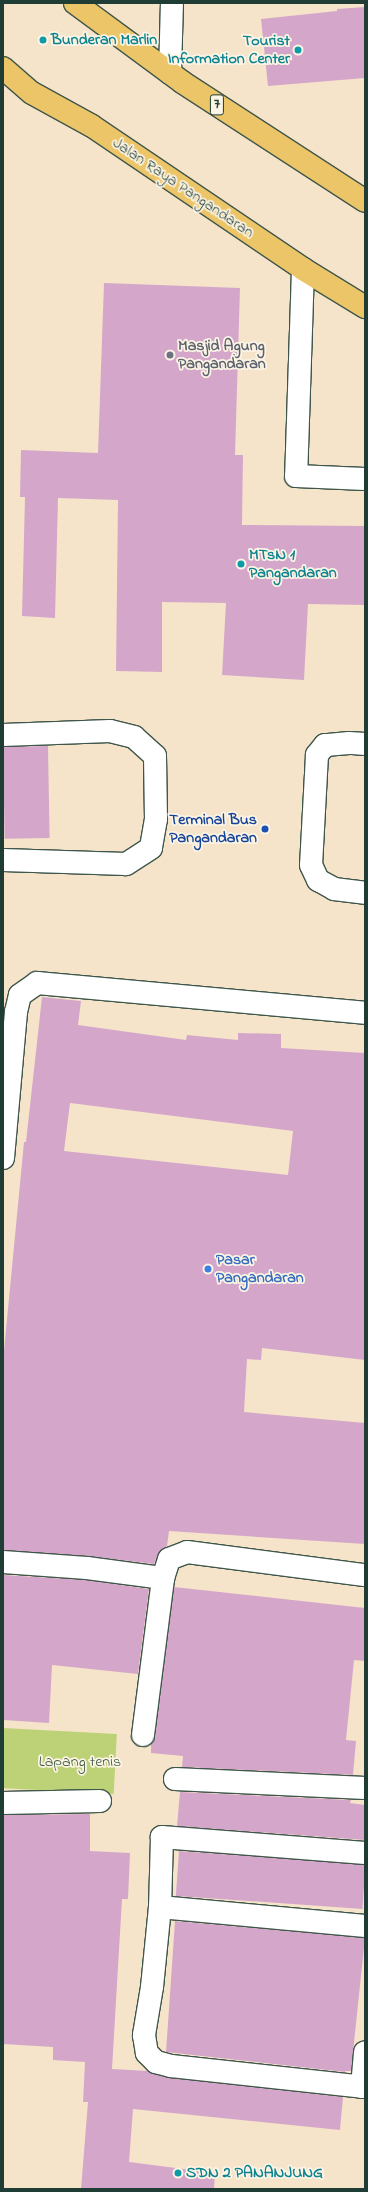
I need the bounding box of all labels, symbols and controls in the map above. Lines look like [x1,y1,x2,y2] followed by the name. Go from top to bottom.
[51,30,157,50] place label: Bunderan Marlin
[168,31,290,69] place label: Tourist Information Center
[38,35,48,45] marker: Bunderan Marlin
[293,45,303,55] marker: Tourist Information Center
[209,92,225,118] road number: 7
[109,134,257,242] street label: Jalan Raya Pangandaran
[178,336,266,374] place label: Masjid Agung Pangandaran
[165,350,175,360] marker: Masjid Agung Pangandaran
[249,545,337,583] place label: MTsN 1 Pangandaran
[236,559,246,569] marker: MTsN 1 Pangandaran
[169,810,257,848] place label: Terminal Bus Pangandaran
[260,824,270,834] marker: Terminal Bus Pangandaran
[216,1250,304,1288] place label: Pasar Pangandaran
[203,1264,213,1274] marker: Pasar Pangandaran
[39,1752,121,1772] park label: Lapang tenis
[186,2163,323,2183] place label: SDN 2 PANANJUNG
[173,2168,183,2178] marker: SDN 2 PANANJUNG

